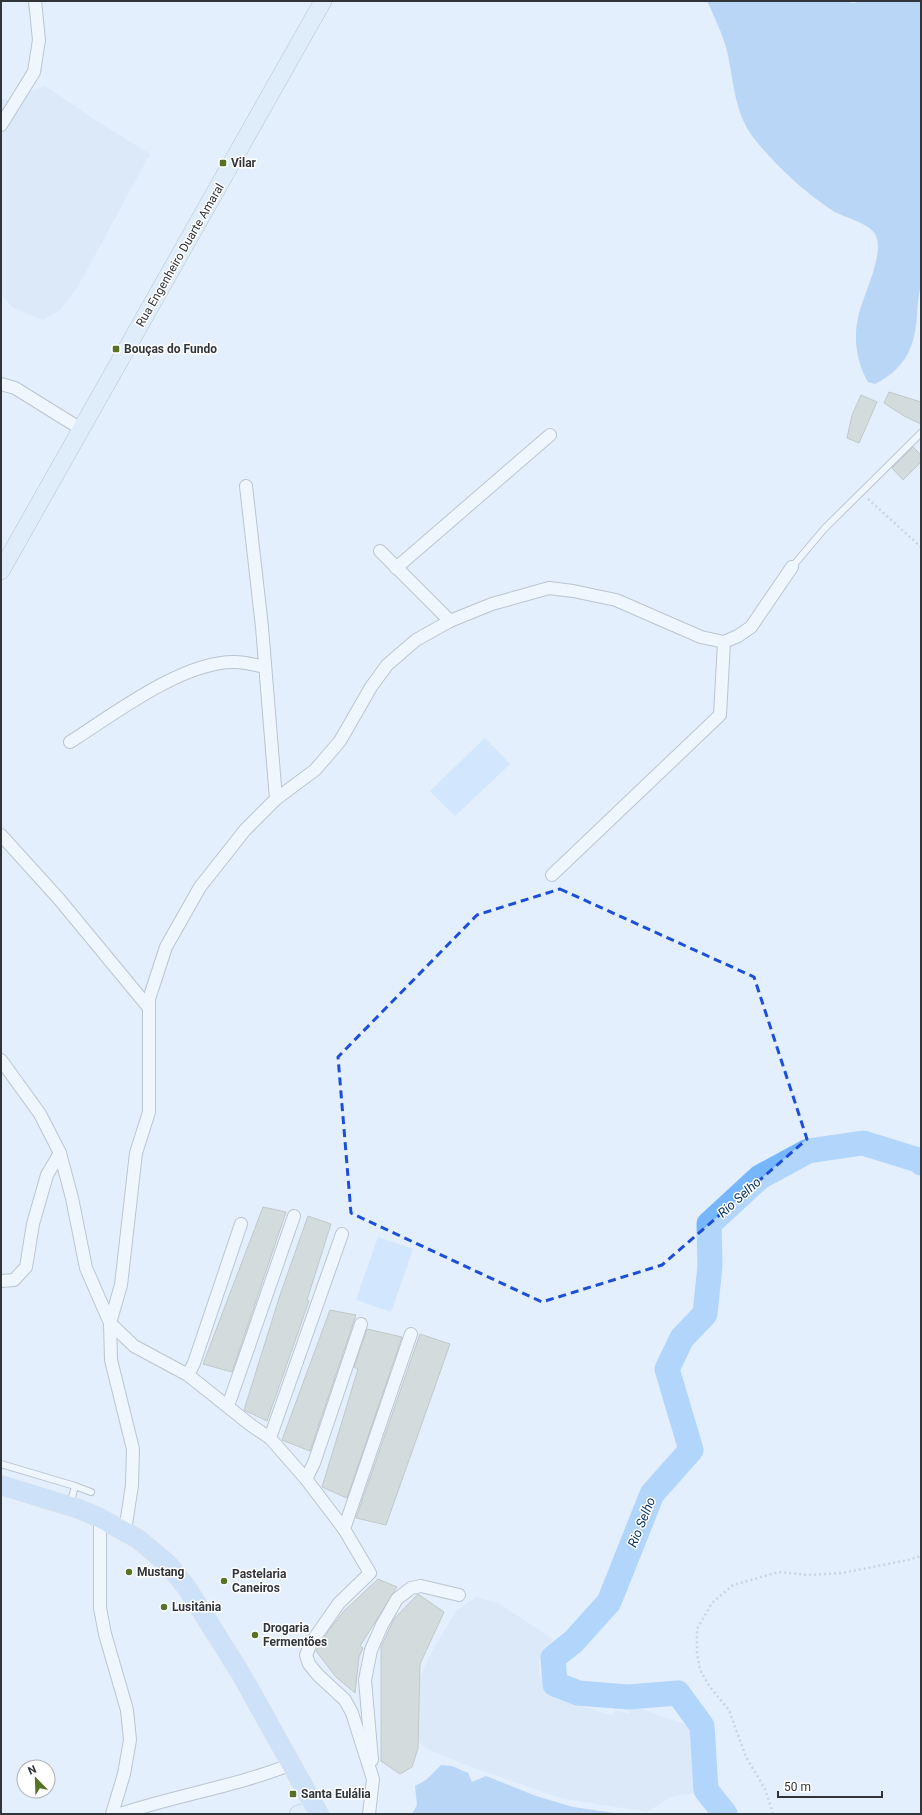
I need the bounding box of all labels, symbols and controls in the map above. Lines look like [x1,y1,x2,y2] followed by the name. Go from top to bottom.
[231,156,257,170] place label: Vilar
[218,158,228,168] marker: Vilar
[133,181,227,329] street label: Rua Engenheiro Duarte Amaral
[124,342,217,356] place label: Bouças do Fundo
[111,344,121,354] marker: Bouças do Fundo
[715,1174,764,1221] water label: Rio Selho
[625,1495,658,1549] water label: Rio Selho
[137,1565,185,1579] place label: Mustang
[124,1567,134,1577] marker: Mustang
[232,1567,287,1595] place label: Pastelaria Caneiros
[219,1576,229,1586] marker: Pastelaria Caneiros
[172,1600,222,1614] place label: Lusitânia
[159,1602,169,1612] marker: Lusitânia
[263,1621,327,1649] place label: Drogaria Fermentões
[250,1630,260,1640] marker: Drogaria Fermentões
[16,1759,56,1799] north arrow
[26,1763,39,1778] text: N
[778,1773,882,1799] scale bar
[784,1780,811,1794] text: 50 m
[301,1787,371,1801] place label: Santa Eulália
[288,1789,298,1799] marker: Santa Eulália

